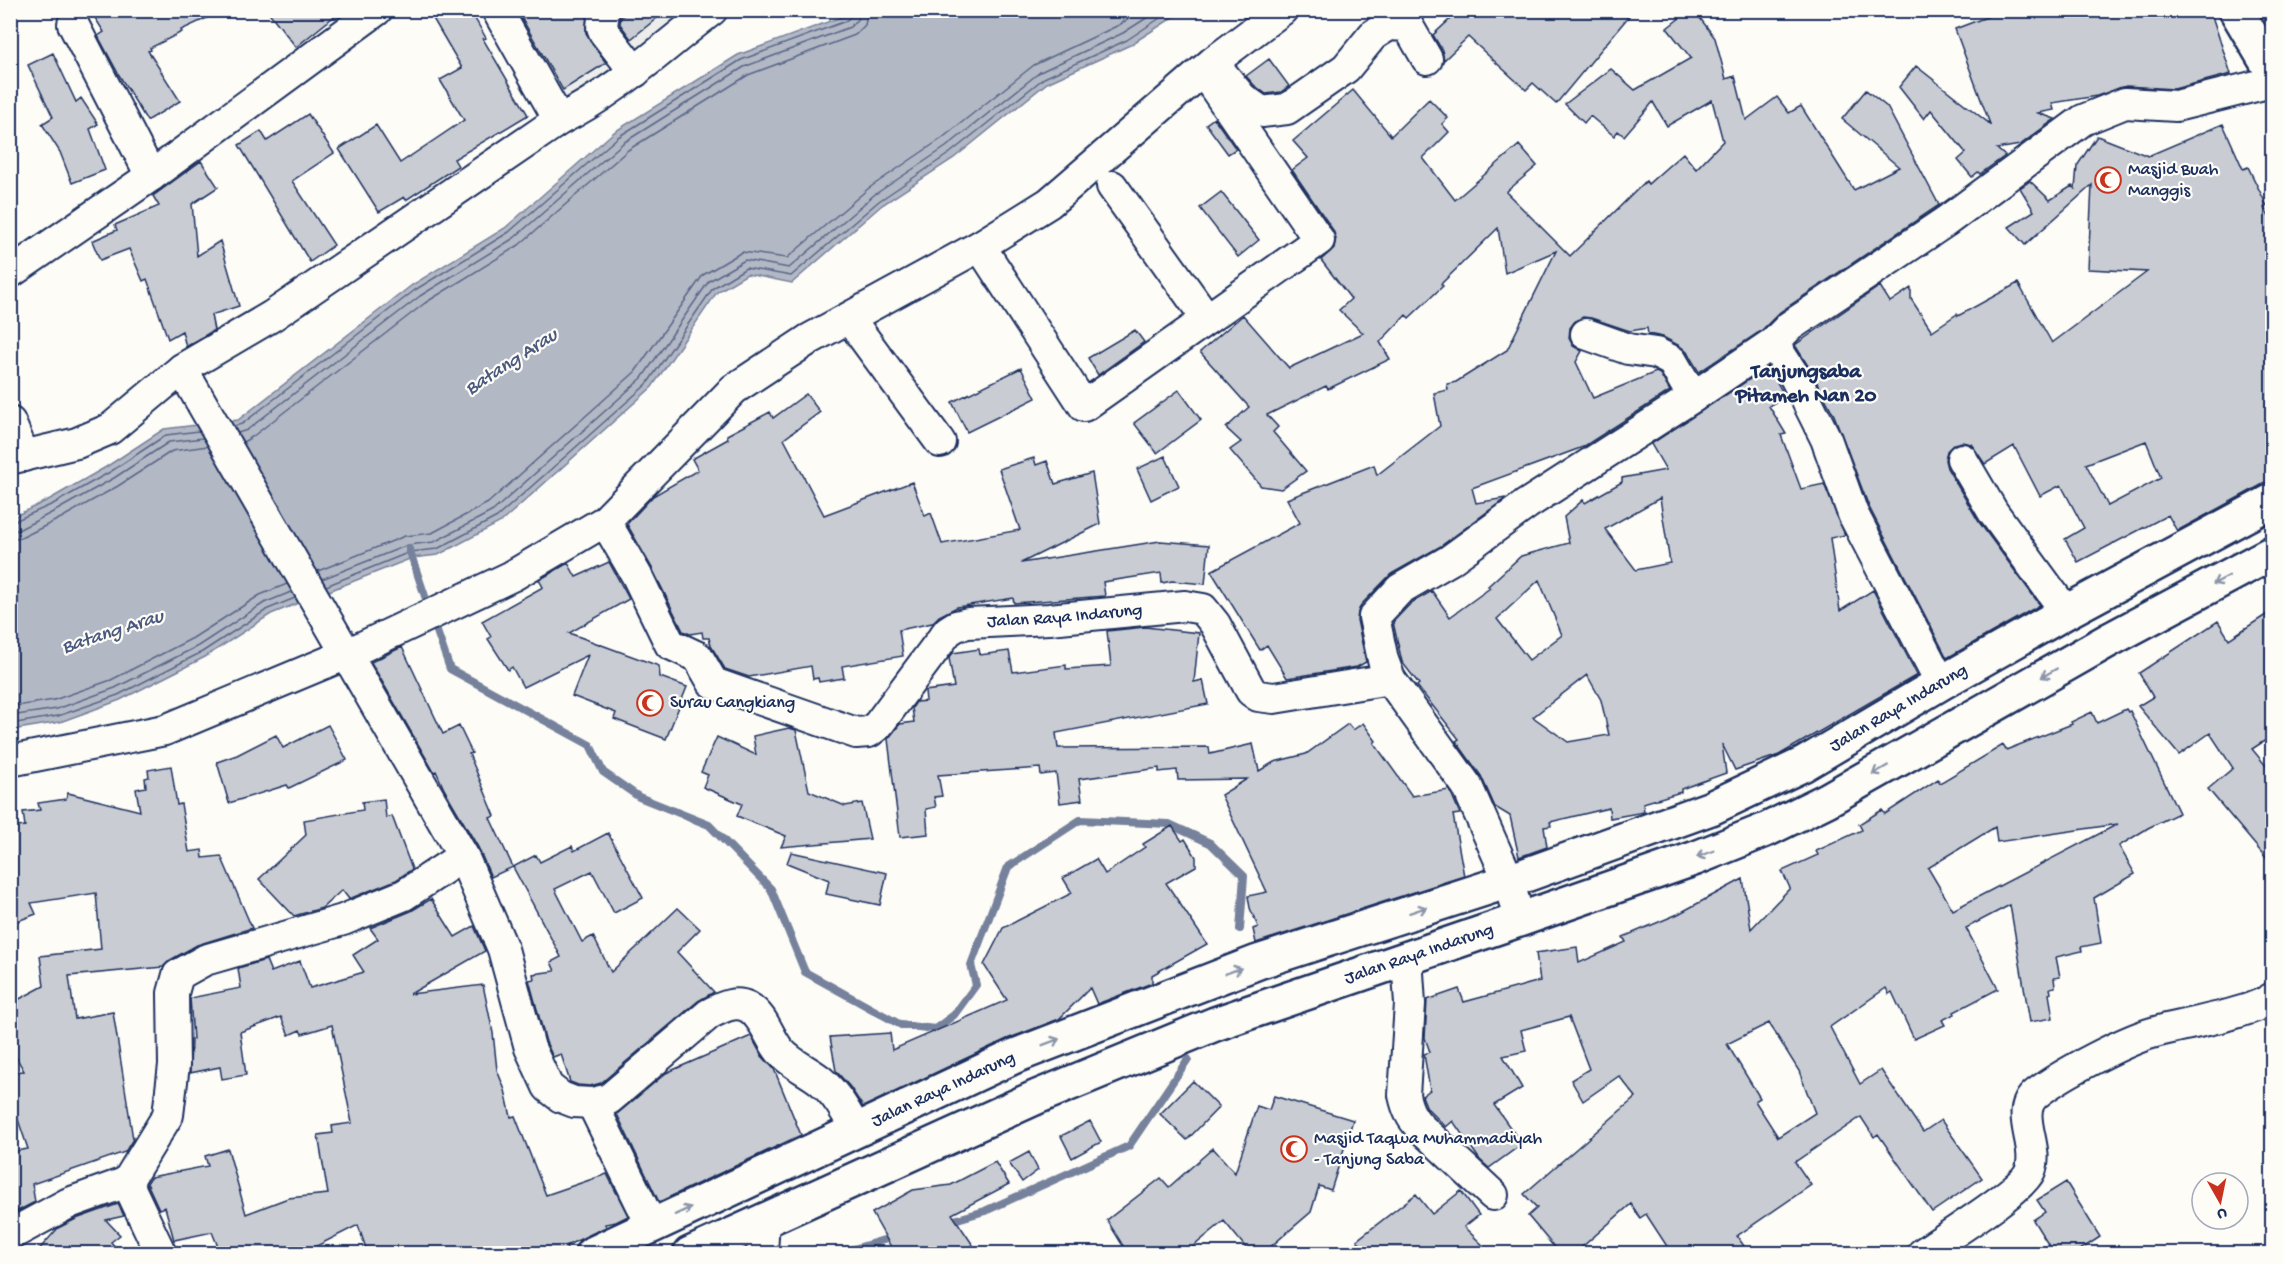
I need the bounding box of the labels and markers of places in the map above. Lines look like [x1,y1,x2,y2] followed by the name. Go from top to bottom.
[2128,160,2219,202] place label: Masjid Buah Manggis
[2093,165,2123,195] mosque icon: Masjid Buah Manggis
[635,688,665,718] mosque icon: Surau Cangkiang
[670,693,795,714] place label: Surau Cangkiang
[1314,1129,1542,1171] place label: Masjid Taqwa Muhammadiyah - Tanjung Saba
[1279,1134,1309,1164] mosque icon: Masjid Taqwa Muhammadiyah - Tanjung Saba

